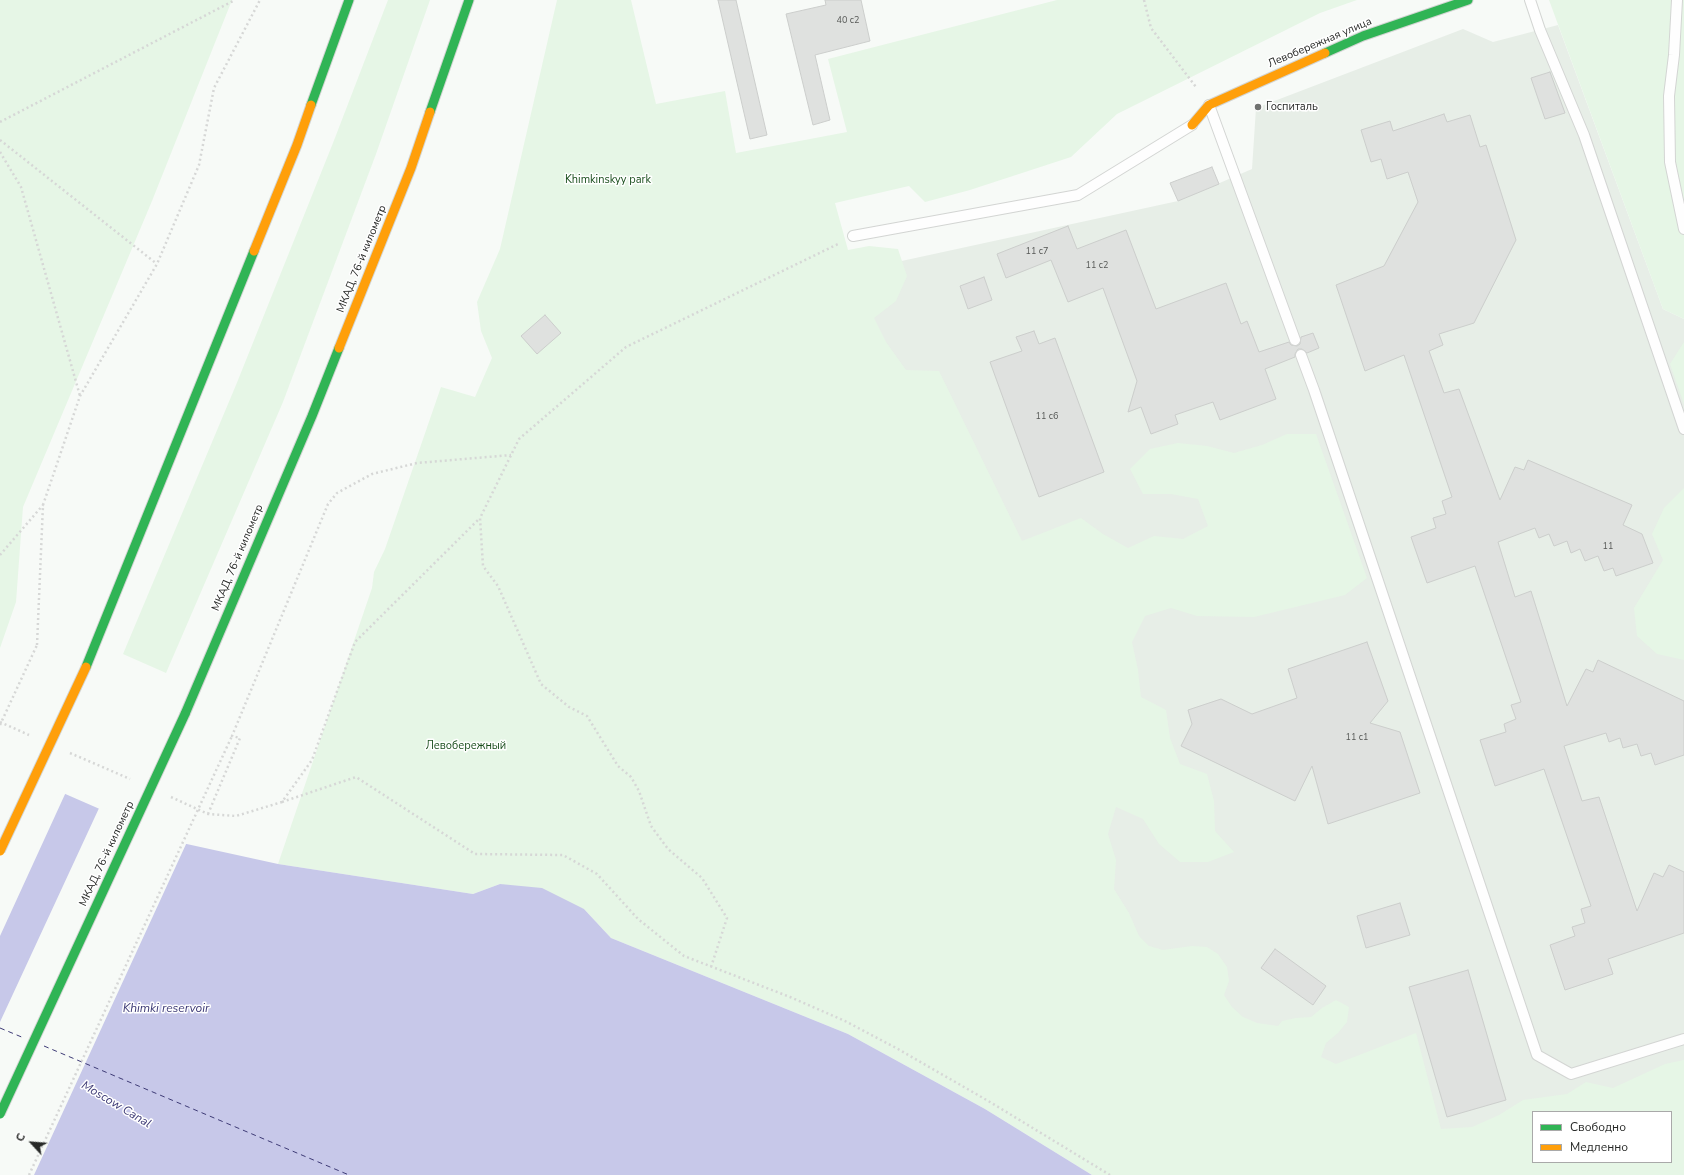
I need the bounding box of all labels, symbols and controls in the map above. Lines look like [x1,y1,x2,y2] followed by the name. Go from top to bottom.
[1266,15,1374,71] street label: Левобережная улица
[837,16,859,26] house number: 40 с2
[1266,100,1318,114] place label: Госпиталь
[1253,102,1263,112] marker: Госпиталь
[565,173,651,187] park label: Khimkinskyy park
[334,203,390,315] street label: МКАД, 76-й километр
[1026,247,1048,257] house number: 11 с7
[1086,261,1108,271] house number: 11 с2
[1036,412,1058,422] house number: 11 с6
[210,503,266,613] street label: МКАД, 76-й километр
[1603,542,1613,552] house number: 11
[1346,733,1368,743] house number: 11 с1
[426,739,506,753] park label: Левобережный
[77,799,137,909] street label: МКАД, 76-й километр
[123,1002,209,1016] water label: Khimki reservoir
[78,1079,154,1131] water label: Moscow Canal
[1532,1111,1672,1163] legend
[1570,1119,1626,1135] text: Свободно
[12,1123,52,1163] north arrow
[12,1131,29,1144] text: С
[1570,1139,1628,1155] text: Медленно

